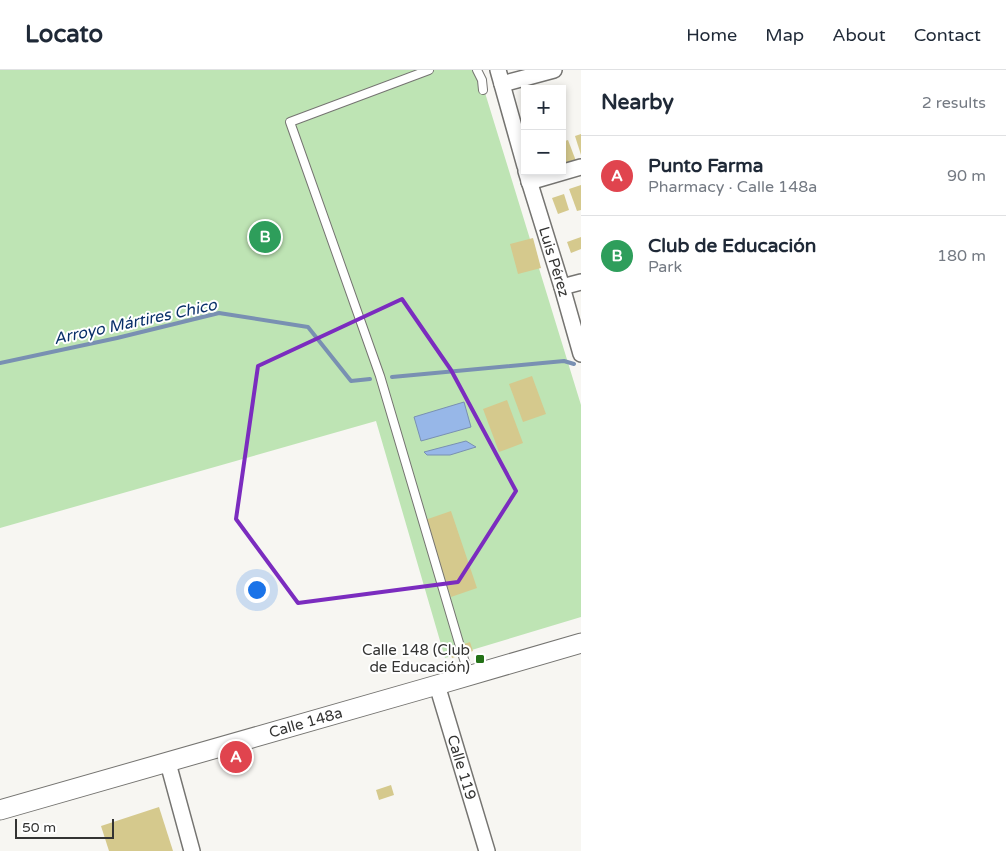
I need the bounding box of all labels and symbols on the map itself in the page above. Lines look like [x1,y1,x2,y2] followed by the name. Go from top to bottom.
[249,218,281,256] pin: B
[535,224,573,299] street label: Luis Pérez
[52,295,220,349] water label: Arroyo Mártires Chico
[244,577,270,603] your location
[362,641,470,676] place label: Calle 148 (Club de Educación)
[474,653,486,665] marker: Calle 148 (Club de Educación)
[267,704,345,742] street label: Calle 148a
[444,733,480,802] street label: Calle 119
[220,738,252,776] pin: A
[15,816,114,839] scale bar

